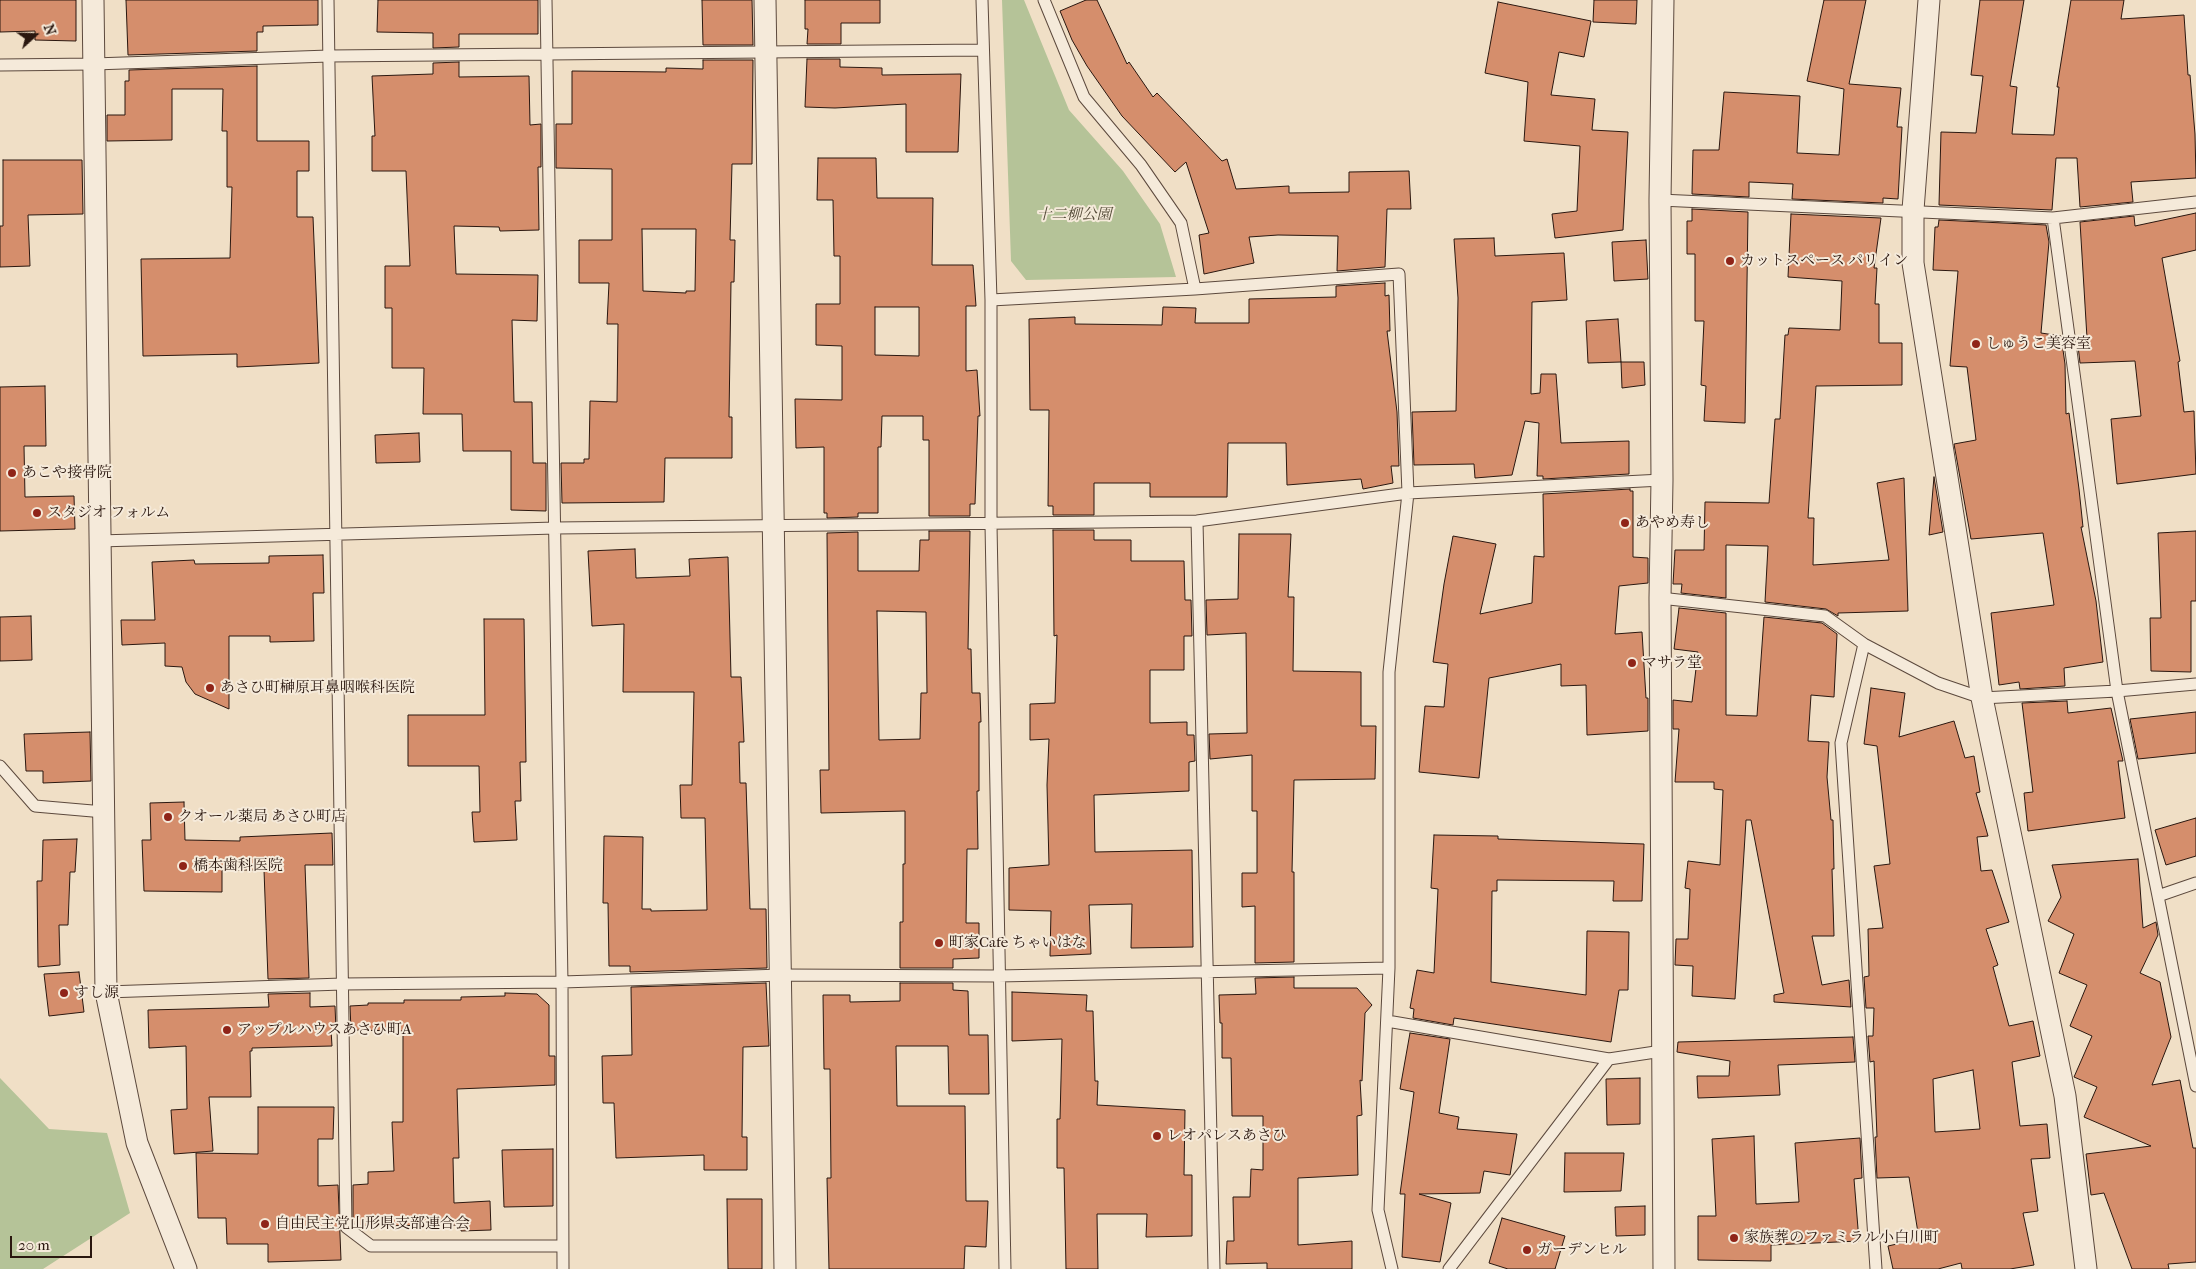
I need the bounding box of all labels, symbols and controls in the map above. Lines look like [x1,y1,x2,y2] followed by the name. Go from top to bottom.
[10,10,60,60] north arrow
[40,22,59,38] text: N
[1037,206,1111,224] park label: 十二柳公園
[1740,252,1908,270] place label: カットスペース パリイン
[1724,255,1736,267] marker: カットスペース パリイン
[1986,335,2091,353] place label: しゅうこ美容室
[1970,338,1982,350] marker: しゅうこ美容室
[22,464,112,482] place label: あこや接骨院
[6,467,18,479] marker: あこや接骨院
[47,504,170,522] place label: スタジオ フォルム
[31,507,43,519] marker: スタジオ フォルム
[1635,514,1710,532] place label: あやめ寿し
[1619,517,1631,529] marker: あやめ寿し
[1642,654,1702,672] place label: マサラ堂
[1626,657,1638,669] marker: マサラ堂
[220,679,415,697] place label: あさひ町榊原耳鼻咽喉科医院
[204,682,216,694] marker: あさひ町榊原耳鼻咽喉科医院
[178,808,346,826] place label: クオール薬局 あさひ町店
[162,811,174,823] marker: クオール薬局 あさひ町店
[193,857,283,875] place label: 橋本歯科医院
[177,860,189,872] marker: 橋本歯科医院
[949,934,1086,952] place label: 町家Cafe ちゃいはな
[933,937,945,949] marker: 町家Cafe ちゃいはな
[74,984,119,1002] place label: すし源
[58,987,70,999] marker: すし源
[237,1021,412,1039] place label: アップルハウスあさひ町A
[221,1024,233,1036] marker: アップルハウスあさひ町A
[1167,1127,1287,1145] place label: レオパレスあさひ
[1151,1130,1163,1142] marker: レオパレスあさひ
[275,1215,470,1233] place label: 自由民主党山形県支部連合会
[259,1218,271,1230] marker: 自由民主党山形県支部連合会
[12,1226,95,1258] scale bar
[1744,1229,1939,1247] place label: 家族葬のファミラル小白川町
[1728,1232,1740,1244] marker: 家族葬のファミラル小白川町
[18,1236,50,1254] text: 20 m
[1537,1241,1627,1259] place label: ガーデンヒル
[1521,1244,1533,1256] marker: ガーデンヒル

